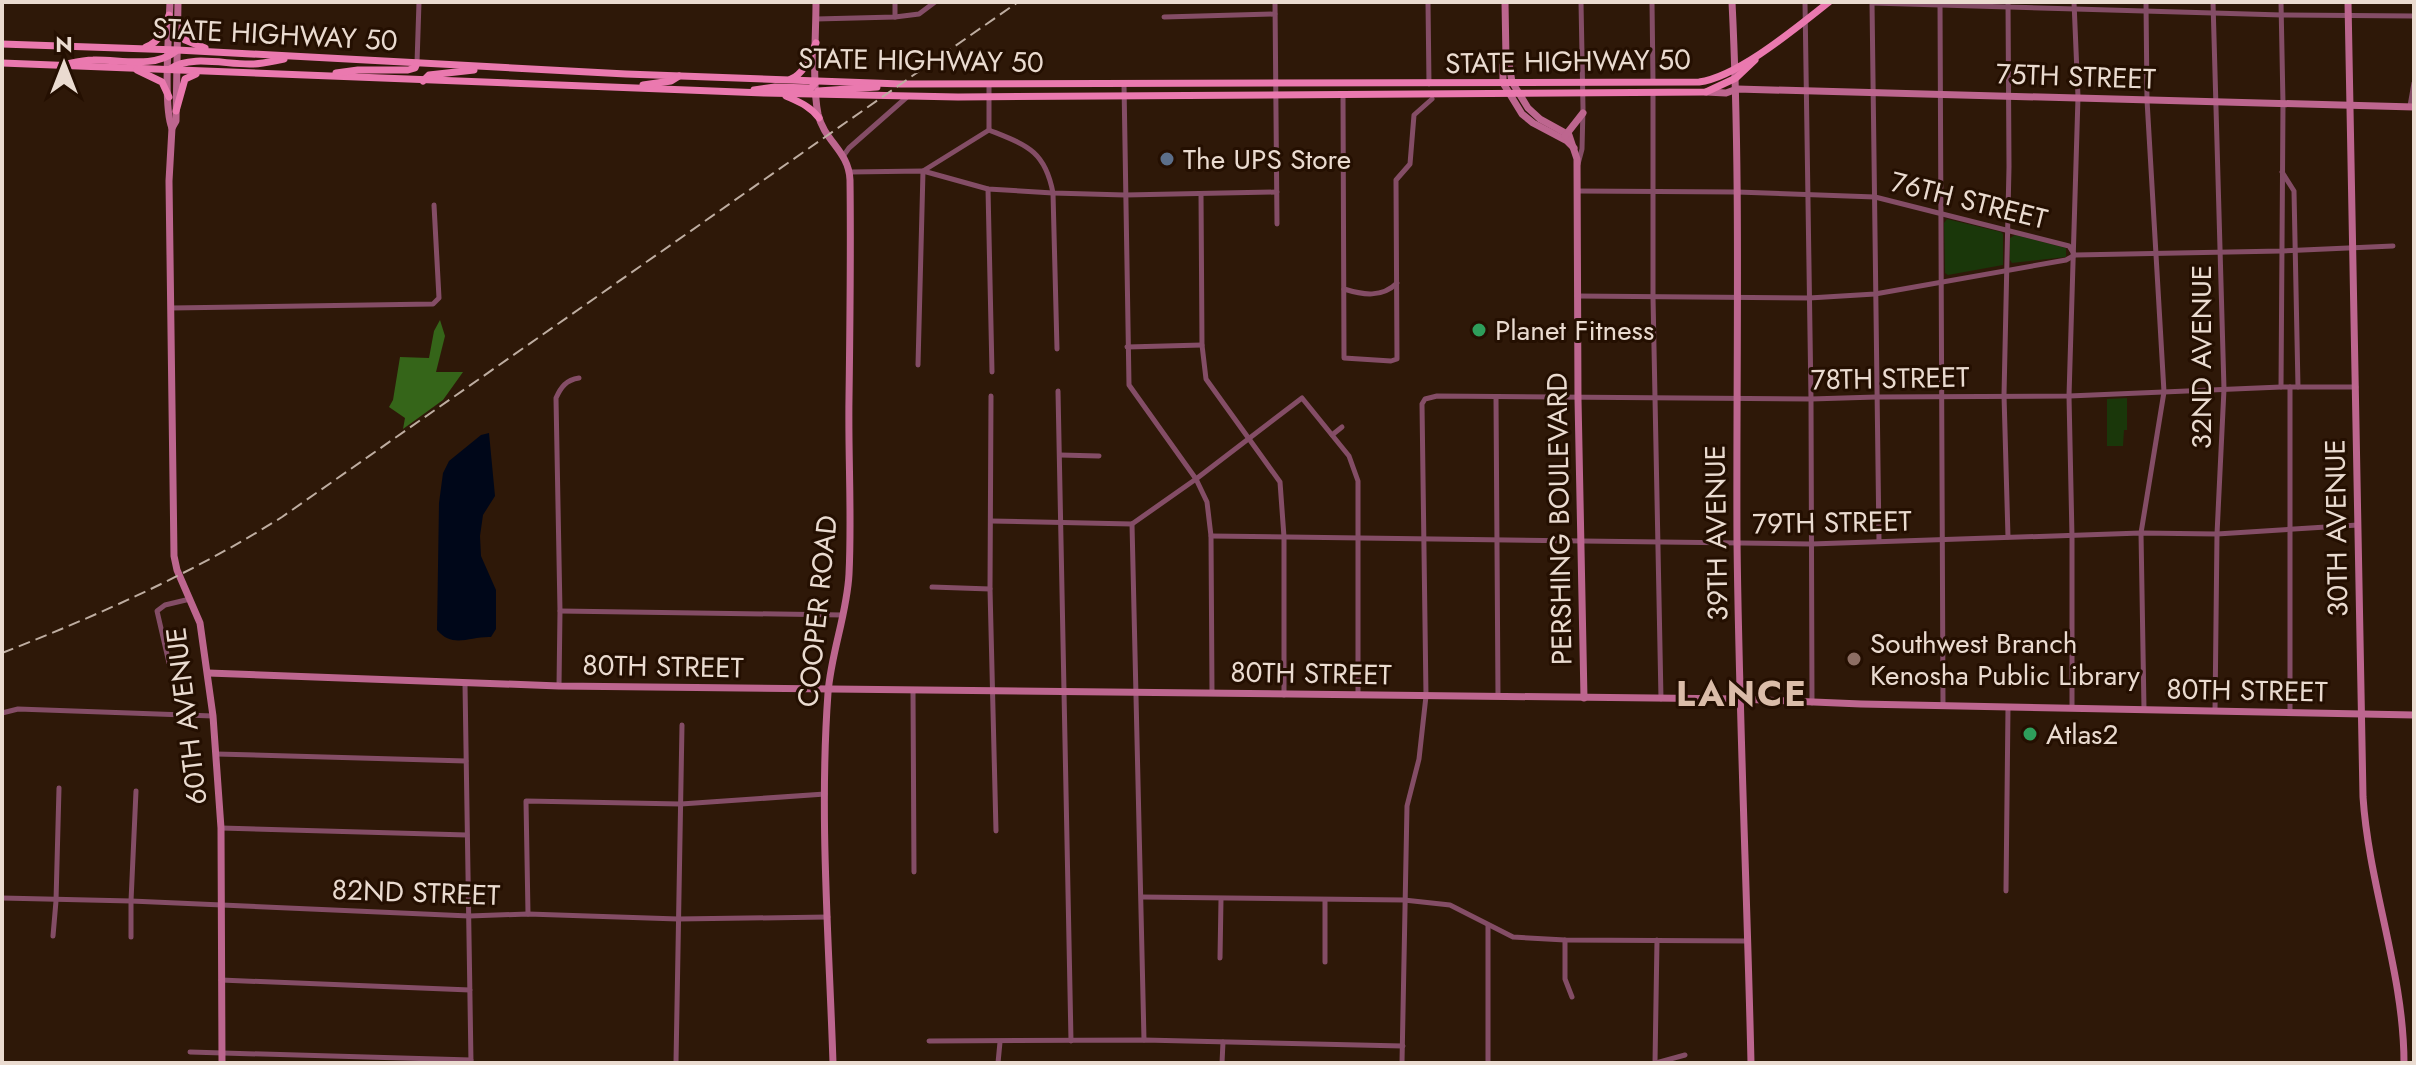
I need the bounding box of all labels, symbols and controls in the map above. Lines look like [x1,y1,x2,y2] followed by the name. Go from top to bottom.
[151,8,399,61] street label: STATE HIGHWAY 50
[24,24,104,104] north arrow
[55,28,73,60] text: N
[798,38,1044,83] street label: STATE HIGHWAY 50
[1445,39,1691,84] street label: STATE HIGHWAY 50
[1995,53,2157,100] street label: 75TH STREET
[1183,139,1351,180] place label: The UPS Store
[1158,150,1176,168] marker: The UPS Store
[1886,161,2052,240] street label: 76TH STREET
[2181,265,2222,449] street label: 32ND AVENUE
[1495,310,1654,351] place label: Planet Fitness
[1470,321,1488,339] marker: Planet Fitness
[1810,357,1970,400] street label: 78TH STREET
[1536,372,1583,666] street label: PERSHING BOULEVARD
[2314,439,2359,617] street label: 30TH AVENUE
[1694,445,1739,621] street label: 39TH AVENUE
[1752,501,1912,544] street label: 79TH STREET
[787,513,848,709] street label: COOPER ROAD
[1870,623,2141,696] place label: Southwest Branch Kenosha Public Library
[155,625,218,807] street label: 60TH AVENUE
[582,645,744,688] street label: 80TH STREET
[1845,650,1863,668] marker: Southwest Branch Kenosha Public Library
[1230,652,1392,695] street label: 80TH STREET
[1676,667,1808,719] district label: LANCE
[2166,669,2328,712] street label: 80TH STREET
[2046,714,2118,755] place label: Atlas2
[2021,725,2039,743] marker: Atlas2
[331,869,501,916] street label: 82ND STREET

